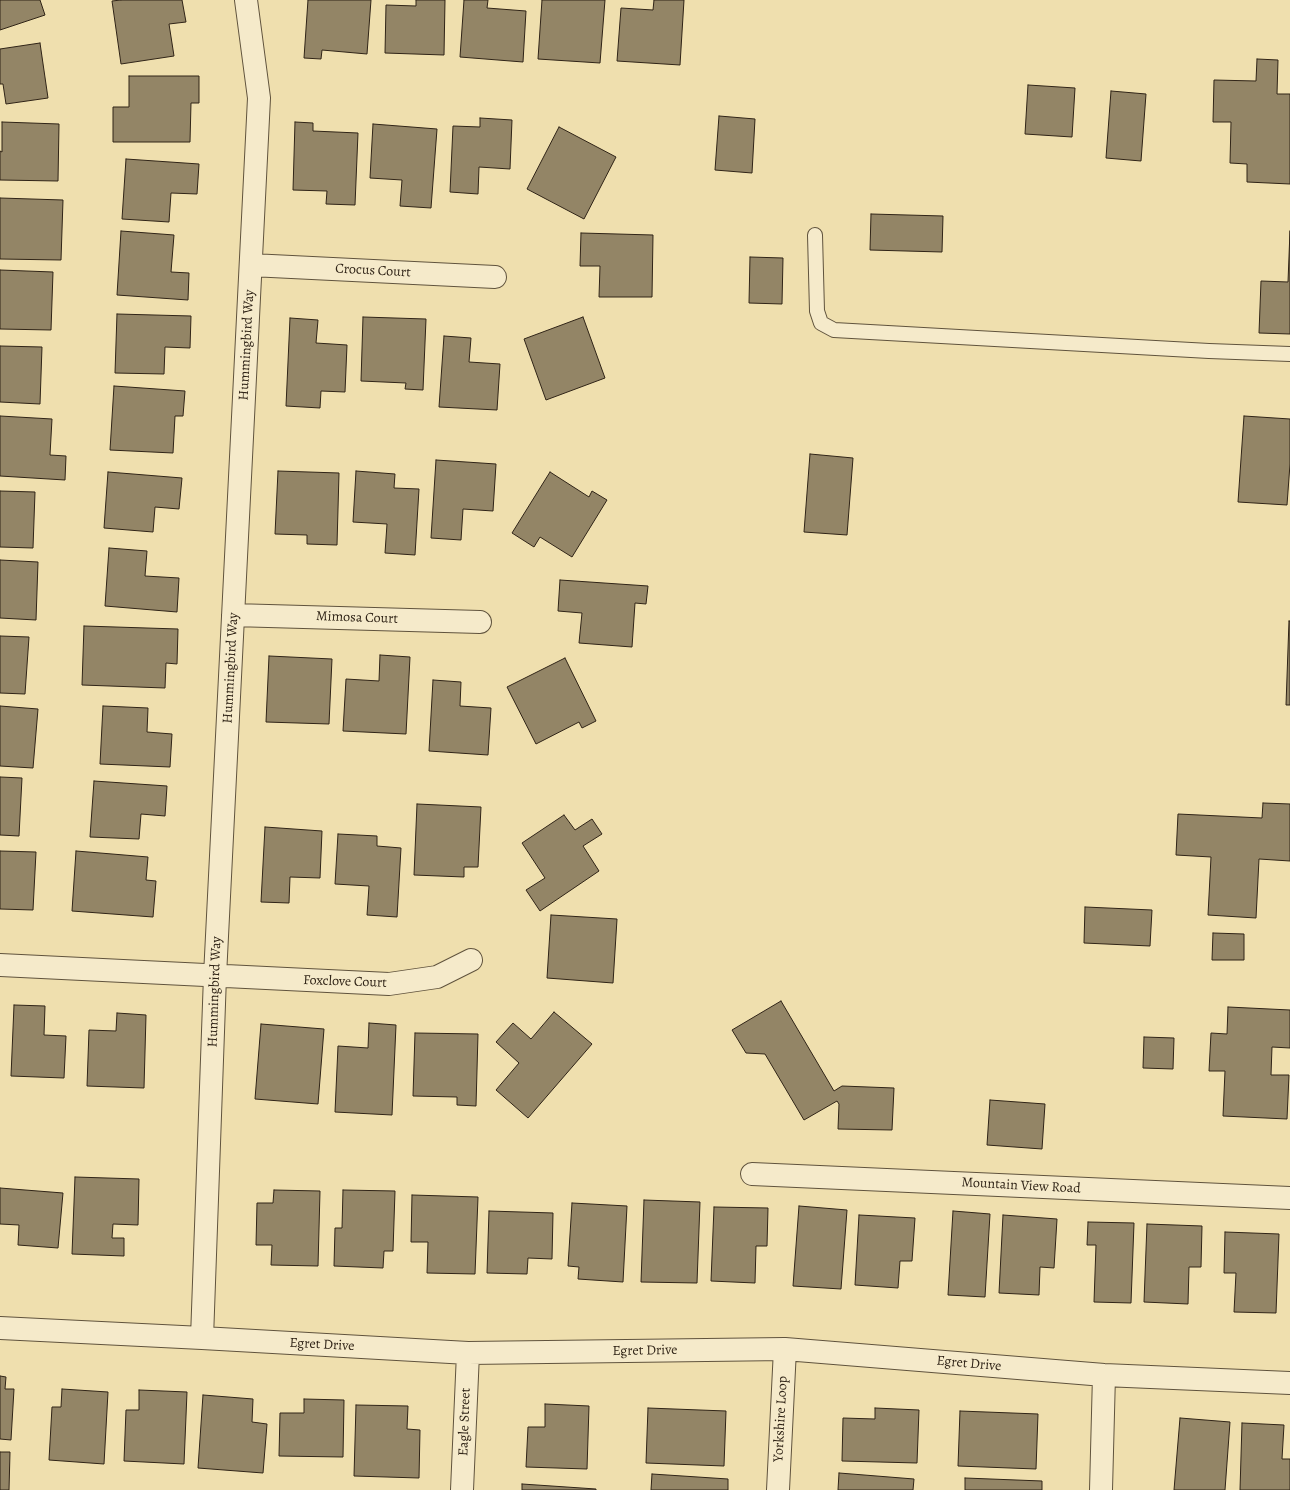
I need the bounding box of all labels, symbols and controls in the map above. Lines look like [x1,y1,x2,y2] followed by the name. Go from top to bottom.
[335,261,411,281] street label: Crocus Court
[236,289,258,401] street label: Hummingbird Way
[316,608,398,628] street label: Mimosa Court
[220,612,242,724] street label: Hummingbird Way
[205,936,225,1048] street label: Hummingbird Way
[303,972,387,992] street label: Foxclove Court
[961,1174,1081,1198] street label: Mountain View Road
[289,1335,355,1355] street label: Egret Drive
[612,1342,678,1360] street label: Egret Drive
[936,1353,1002,1375] street label: Egret Drive
[770,1376,792,1462] street label: Yorkshire Loop
[455,1388,475,1456] street label: Eagle Street

